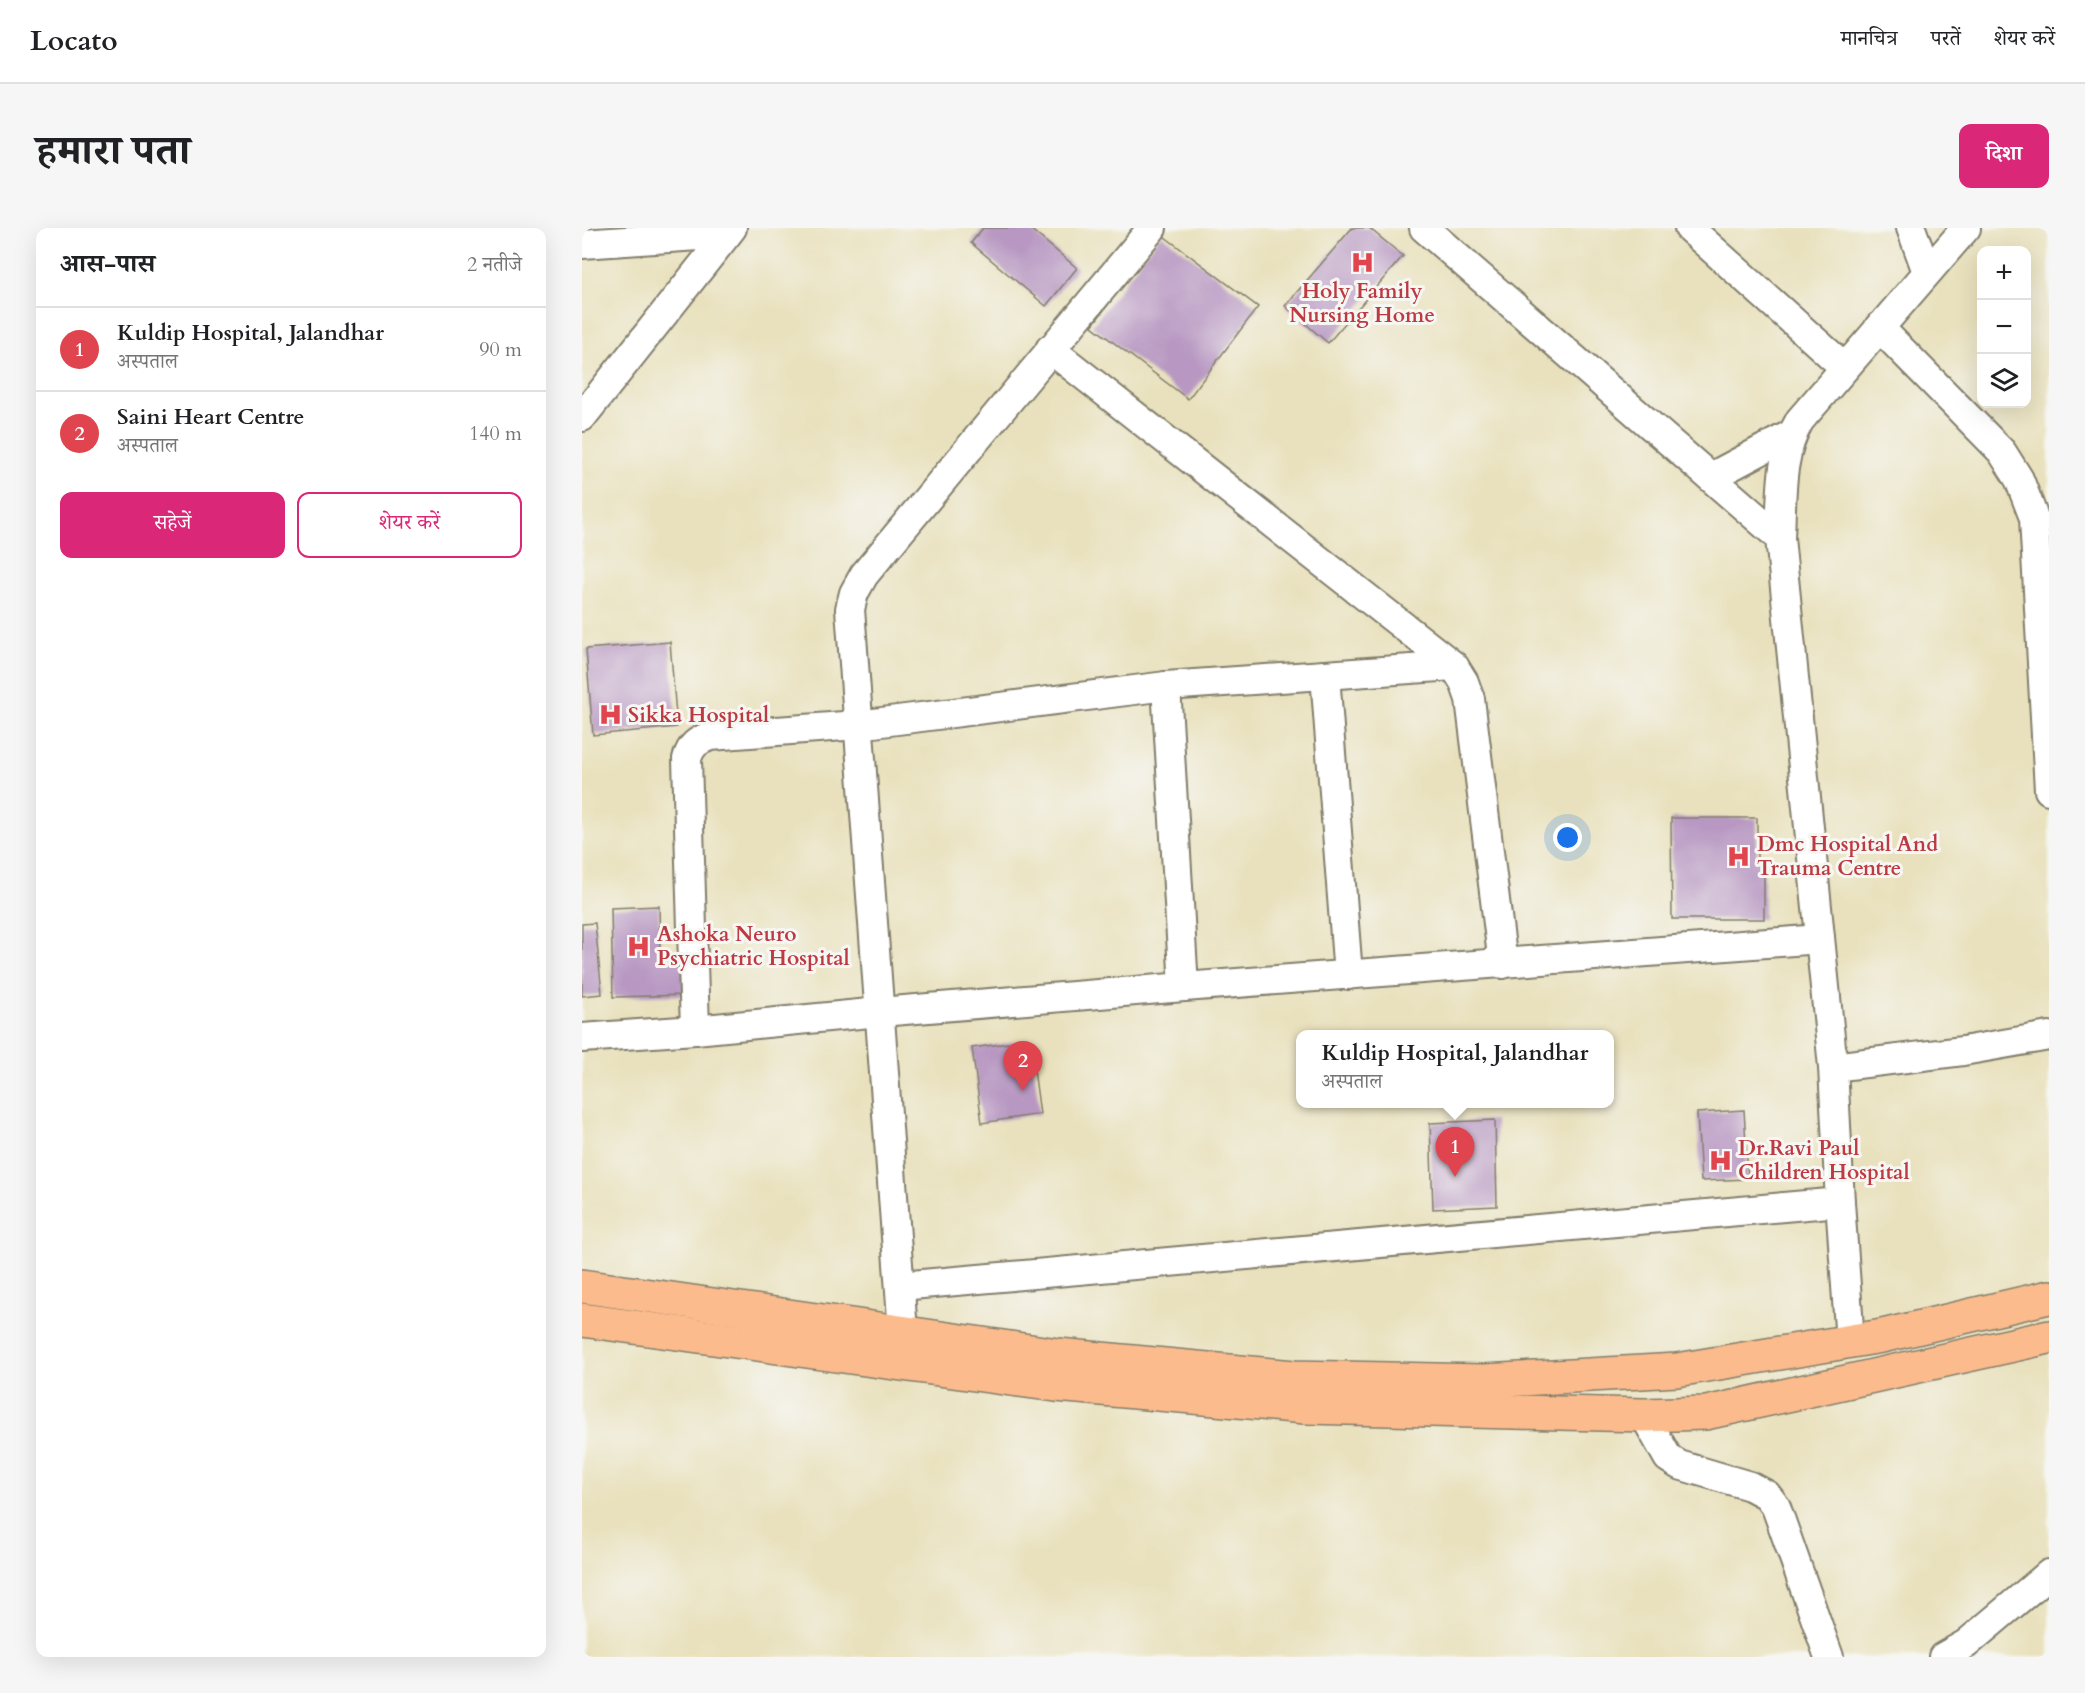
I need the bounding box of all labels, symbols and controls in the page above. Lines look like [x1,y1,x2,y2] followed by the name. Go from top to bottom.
[30,22,118,60] text: Locato
[1841,24,1898,53] text: मानचित्र
[1931,24,1961,53] text: परतें
[1994,24,2055,53] text: शेयर करें
[36,122,190,179] text: हमारा पता
[1959,124,2049,188] button: दिशा
[60,246,155,281] text: आस-पास
[1977,246,2031,408] map controls
[1977,246,2031,300] button: +
[1349,250,1375,276] hospital icon: Holy Family Nursing Home
[467,251,522,278] text: 2 नतीजे
[1289,277,1435,330] place label: Holy Family Nursing Home
[1977,300,2031,354] button: −
[117,318,384,348] text: Kuldip Hospital, Jalandhar
[74,336,85,363] text: 1
[479,336,522,363] text: 90 m
[117,348,178,375] text: अस्पताल
[1977,354,2031,408] button: layers
[117,402,304,432] text: Saini Heart Centre
[74,420,85,447] text: 2
[469,420,522,447] text: 140 m
[117,432,178,459] text: अस्पताल
[60,492,285,558] button: सहेजें
[297,492,522,558] button: शेयर करें
[628,701,769,730] place label: Sikka Hospital
[597,702,623,728] hospital icon: Sikka Hospital
[1553,823,1582,852] your location
[1757,830,1938,883] place label: Dmc Hospital And Trauma Centre
[1726,843,1752,869] hospital icon: Dmc Hospital And Trauma Centre
[657,920,850,973] place label: Ashoka Neuro Psychiatric Hospital
[626,933,652,959] hospital icon: Ashoka Neuro Psychiatric Hospital
[1296,1030,1614,1108] popup
[1321,1038,1589,1068] text: Kuldip Hospital, Jalandhar
[1004,1042,1042,1091] pin: 2
[1321,1068,1382,1095] text: अस्पताल
[1436,1128,1474,1177] pin: 1
[1738,1134,1910,1187] place label: Dr.Ravi Paul Children Hospital
[1707,1147,1733,1173] hospital icon: Dr.Ravi Paul Children Hospital

